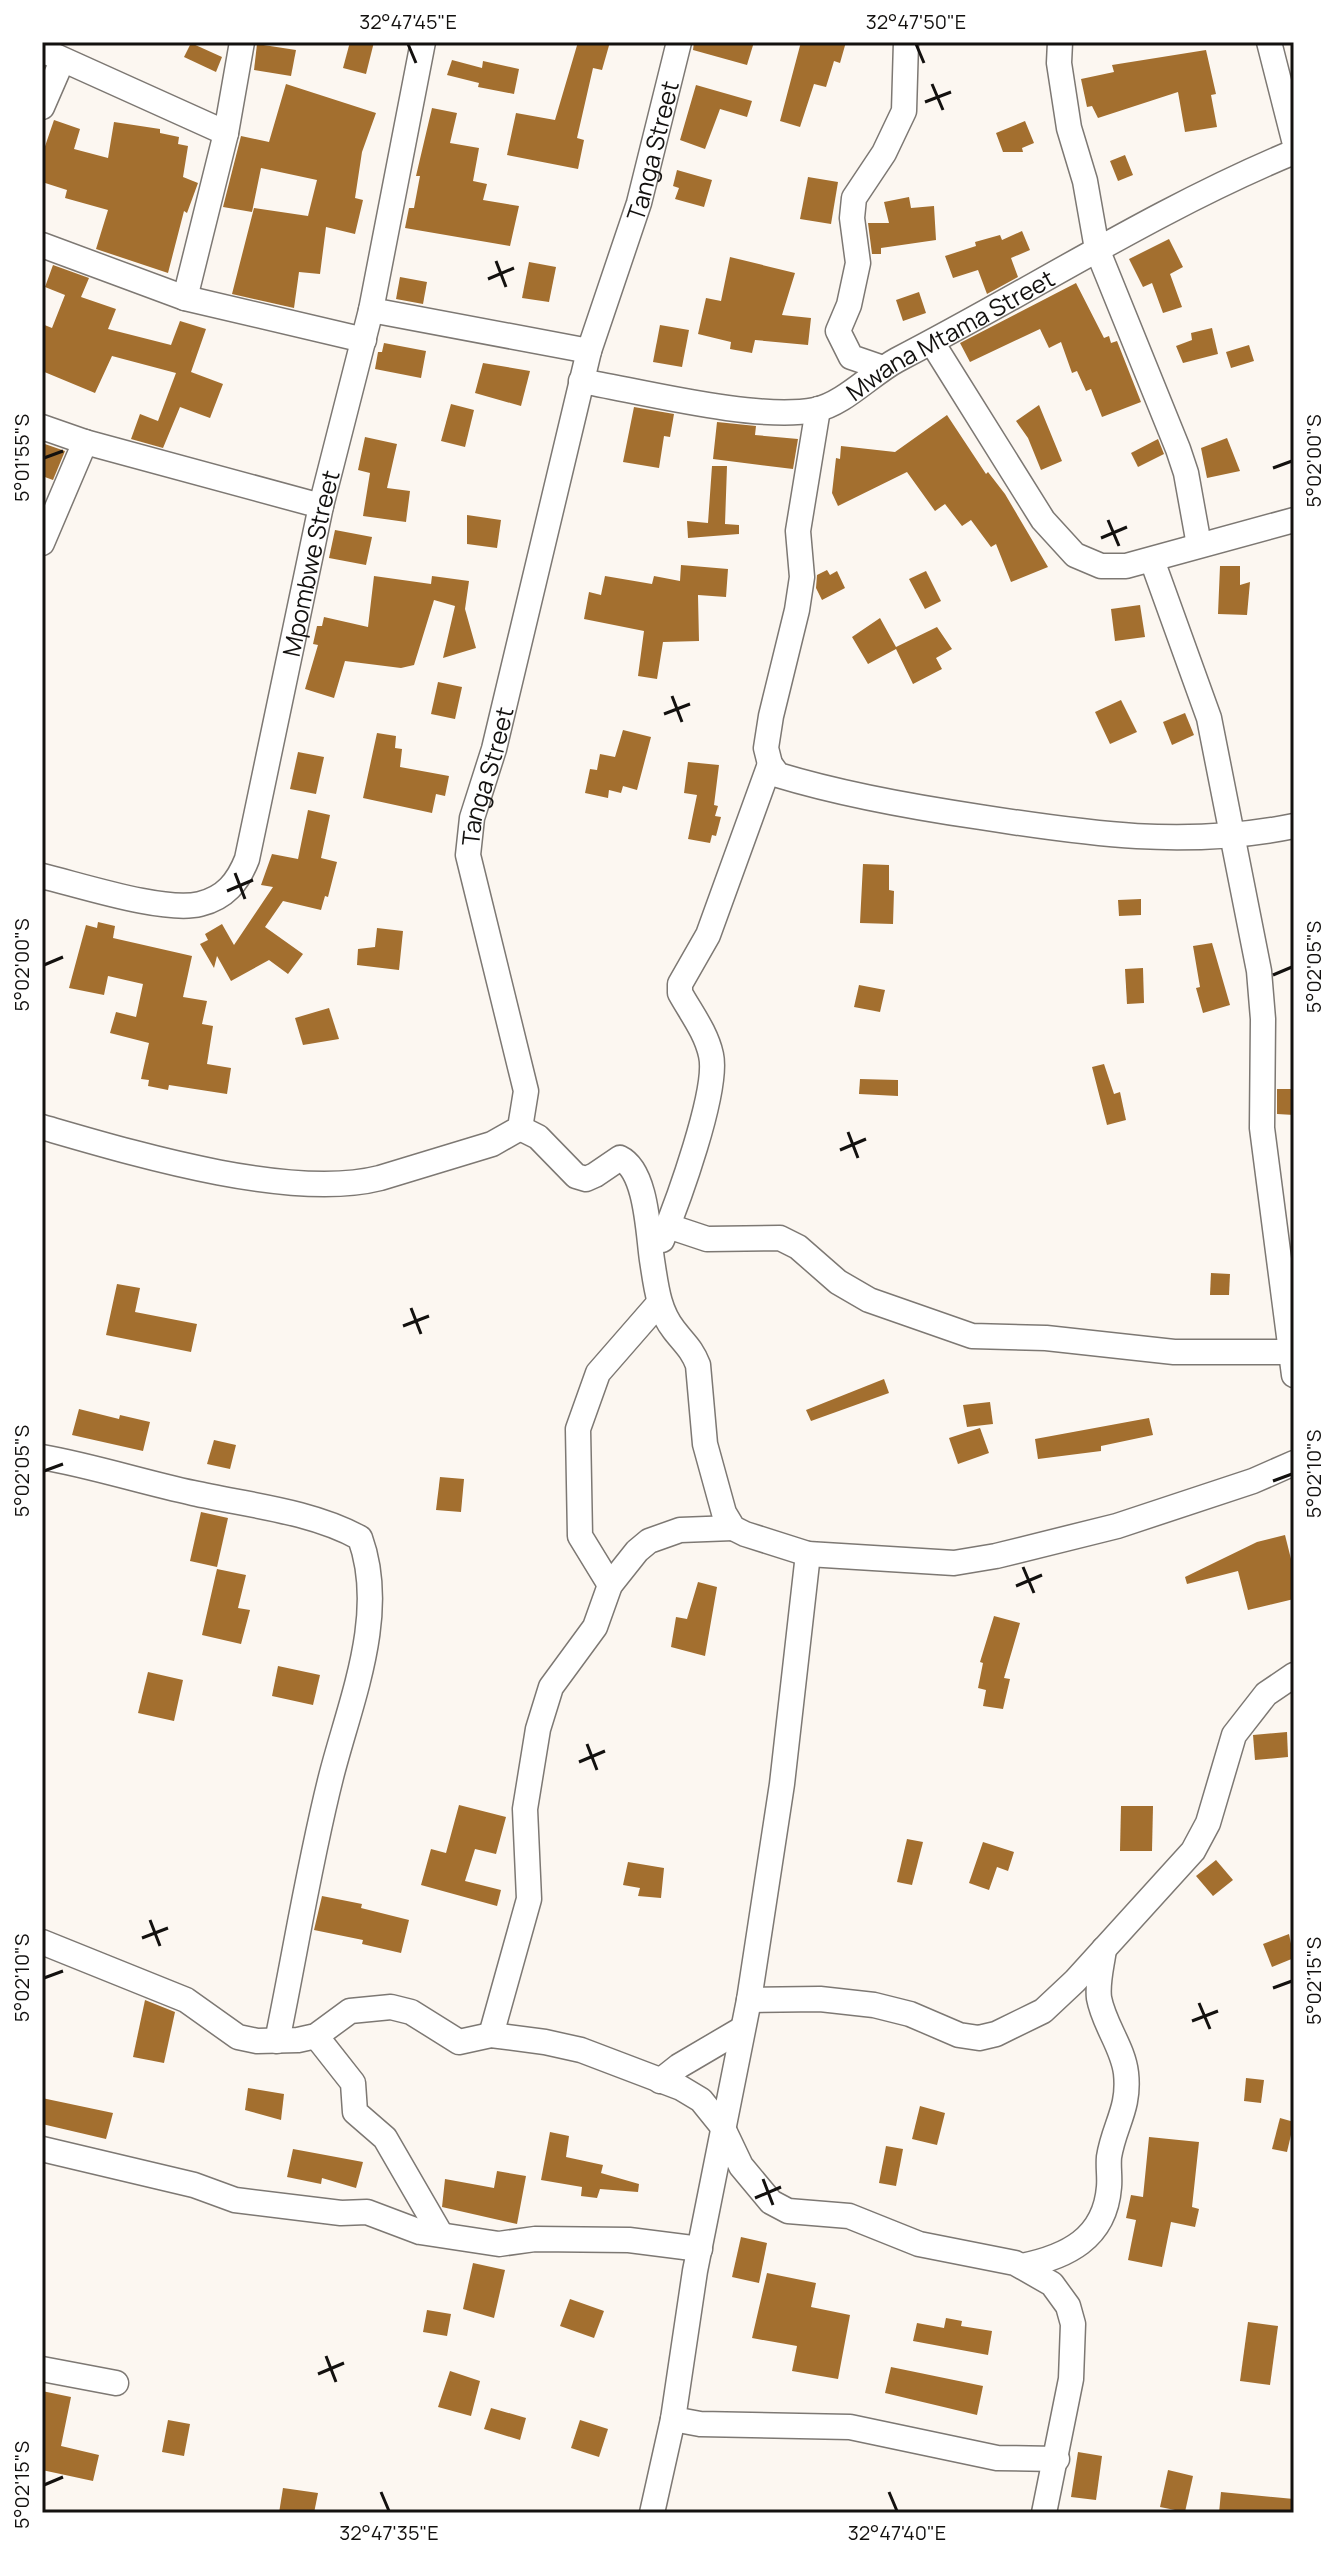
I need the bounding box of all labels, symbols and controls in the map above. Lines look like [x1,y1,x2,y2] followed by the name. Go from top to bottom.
[359,8,457,35] text: 32°47'45"E
[866,8,966,35] text: 32°47'50"E
[618,77,685,225] street label: Tanga Street
[839,261,1060,408] street label: Mwana Mtama Street
[8,414,35,502] text: 5°01'55"S
[1300,415,1327,508] text: 5°02'00"S
[273,466,346,659] street label: Mpombwe Street
[453,703,520,847] street label: Tanga Street
[8,919,35,1012] text: 5°02'00"S
[1300,921,1327,1013] text: 5°02'05"S
[8,1425,35,1517] text: 5°02'05"S
[1300,1430,1327,1518] text: 5°02'10"S
[8,1934,35,2022] text: 5°02'10"S
[1300,1937,1327,2025] text: 5°02'15"S
[8,2441,35,2529] text: 5°02'15"S
[339,2519,439,2546] text: 32°47'35"E
[848,2519,946,2546] text: 32°47'40"E

